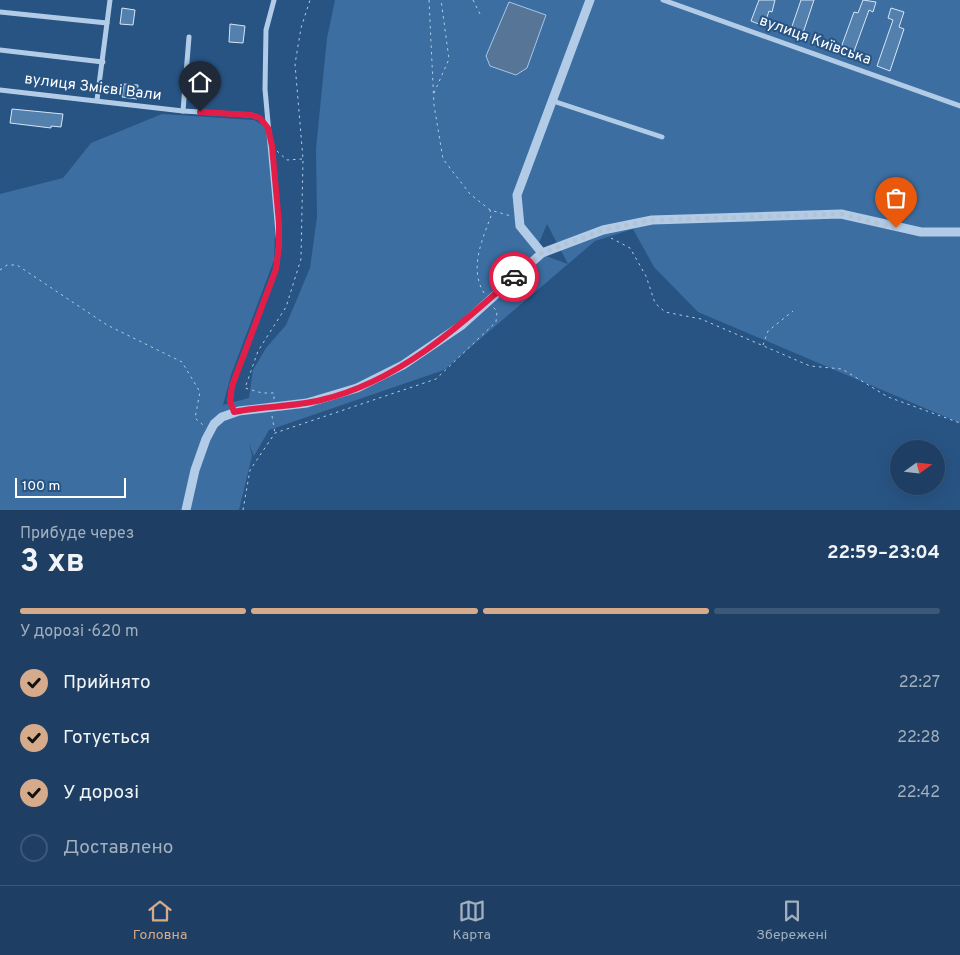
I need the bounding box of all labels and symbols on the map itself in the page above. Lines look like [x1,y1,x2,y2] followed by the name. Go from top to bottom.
[756,12,874,70] street label: вулиця Київська
[179,61,221,112] pin
[23,70,163,106] street label: вулиця Змієві Вали
[875,177,917,228] pin
[489,252,539,302] courier
[890,440,945,495] north arrow
[15,475,126,498] scale bar

